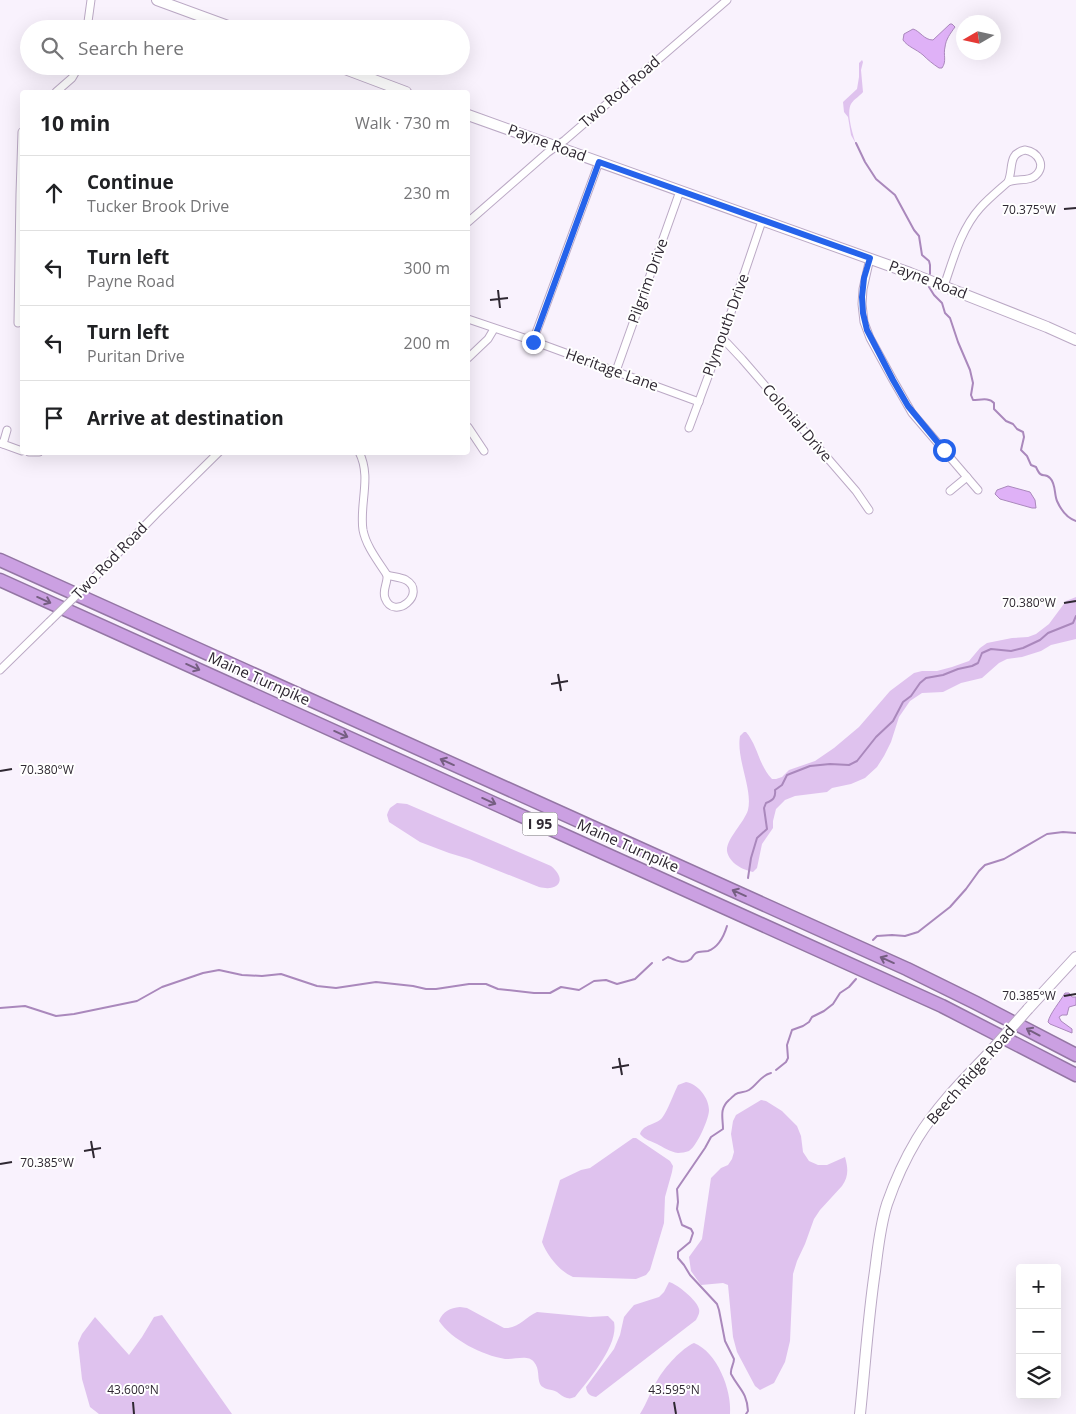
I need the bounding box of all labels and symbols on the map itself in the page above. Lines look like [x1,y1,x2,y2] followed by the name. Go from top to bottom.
[956,15,1001,60] north arrow
[575,51,664,132] street label: Two Rod Road
[505,119,589,166] street label: Payne Road
[1002,201,1056,218] text: 70.375°W
[622,235,672,326] street label: Pilgrim Drive
[886,255,970,303] street label: Payne Road
[697,271,753,379] street label: Plymouth Drive
[522,331,545,354] route end
[563,343,661,395] street label: Heritage Lane
[758,379,837,466] street label: Colonial Drive
[933,439,956,462] route start
[67,517,151,603] street label: Two Rod Road
[1002,594,1056,611] text: 70.380°W
[36,596,51,605] one-way arrow
[205,647,313,709] street label: Maine Turnpike
[185,662,200,672] one-way arrow
[333,729,348,739] one-way arrow
[440,756,455,766] one-way arrow
[20,761,74,778] text: 70.380°W
[481,797,496,806] one-way arrow
[522,812,558,836] road number: I 95
[574,814,682,876] street label: Maine Turnpike
[732,888,747,897] one-way arrow
[880,955,895,965] one-way arrow
[1002,987,1056,1004] text: 70.385°W
[922,1021,1019,1128] street label: Beech Ridge Road
[1026,1027,1041,1036] one-way arrow
[20,1154,74,1171] text: 70.385°W
[107,1381,159,1398] text: 43.600°N
[648,1381,700,1398] text: 43.595°N

